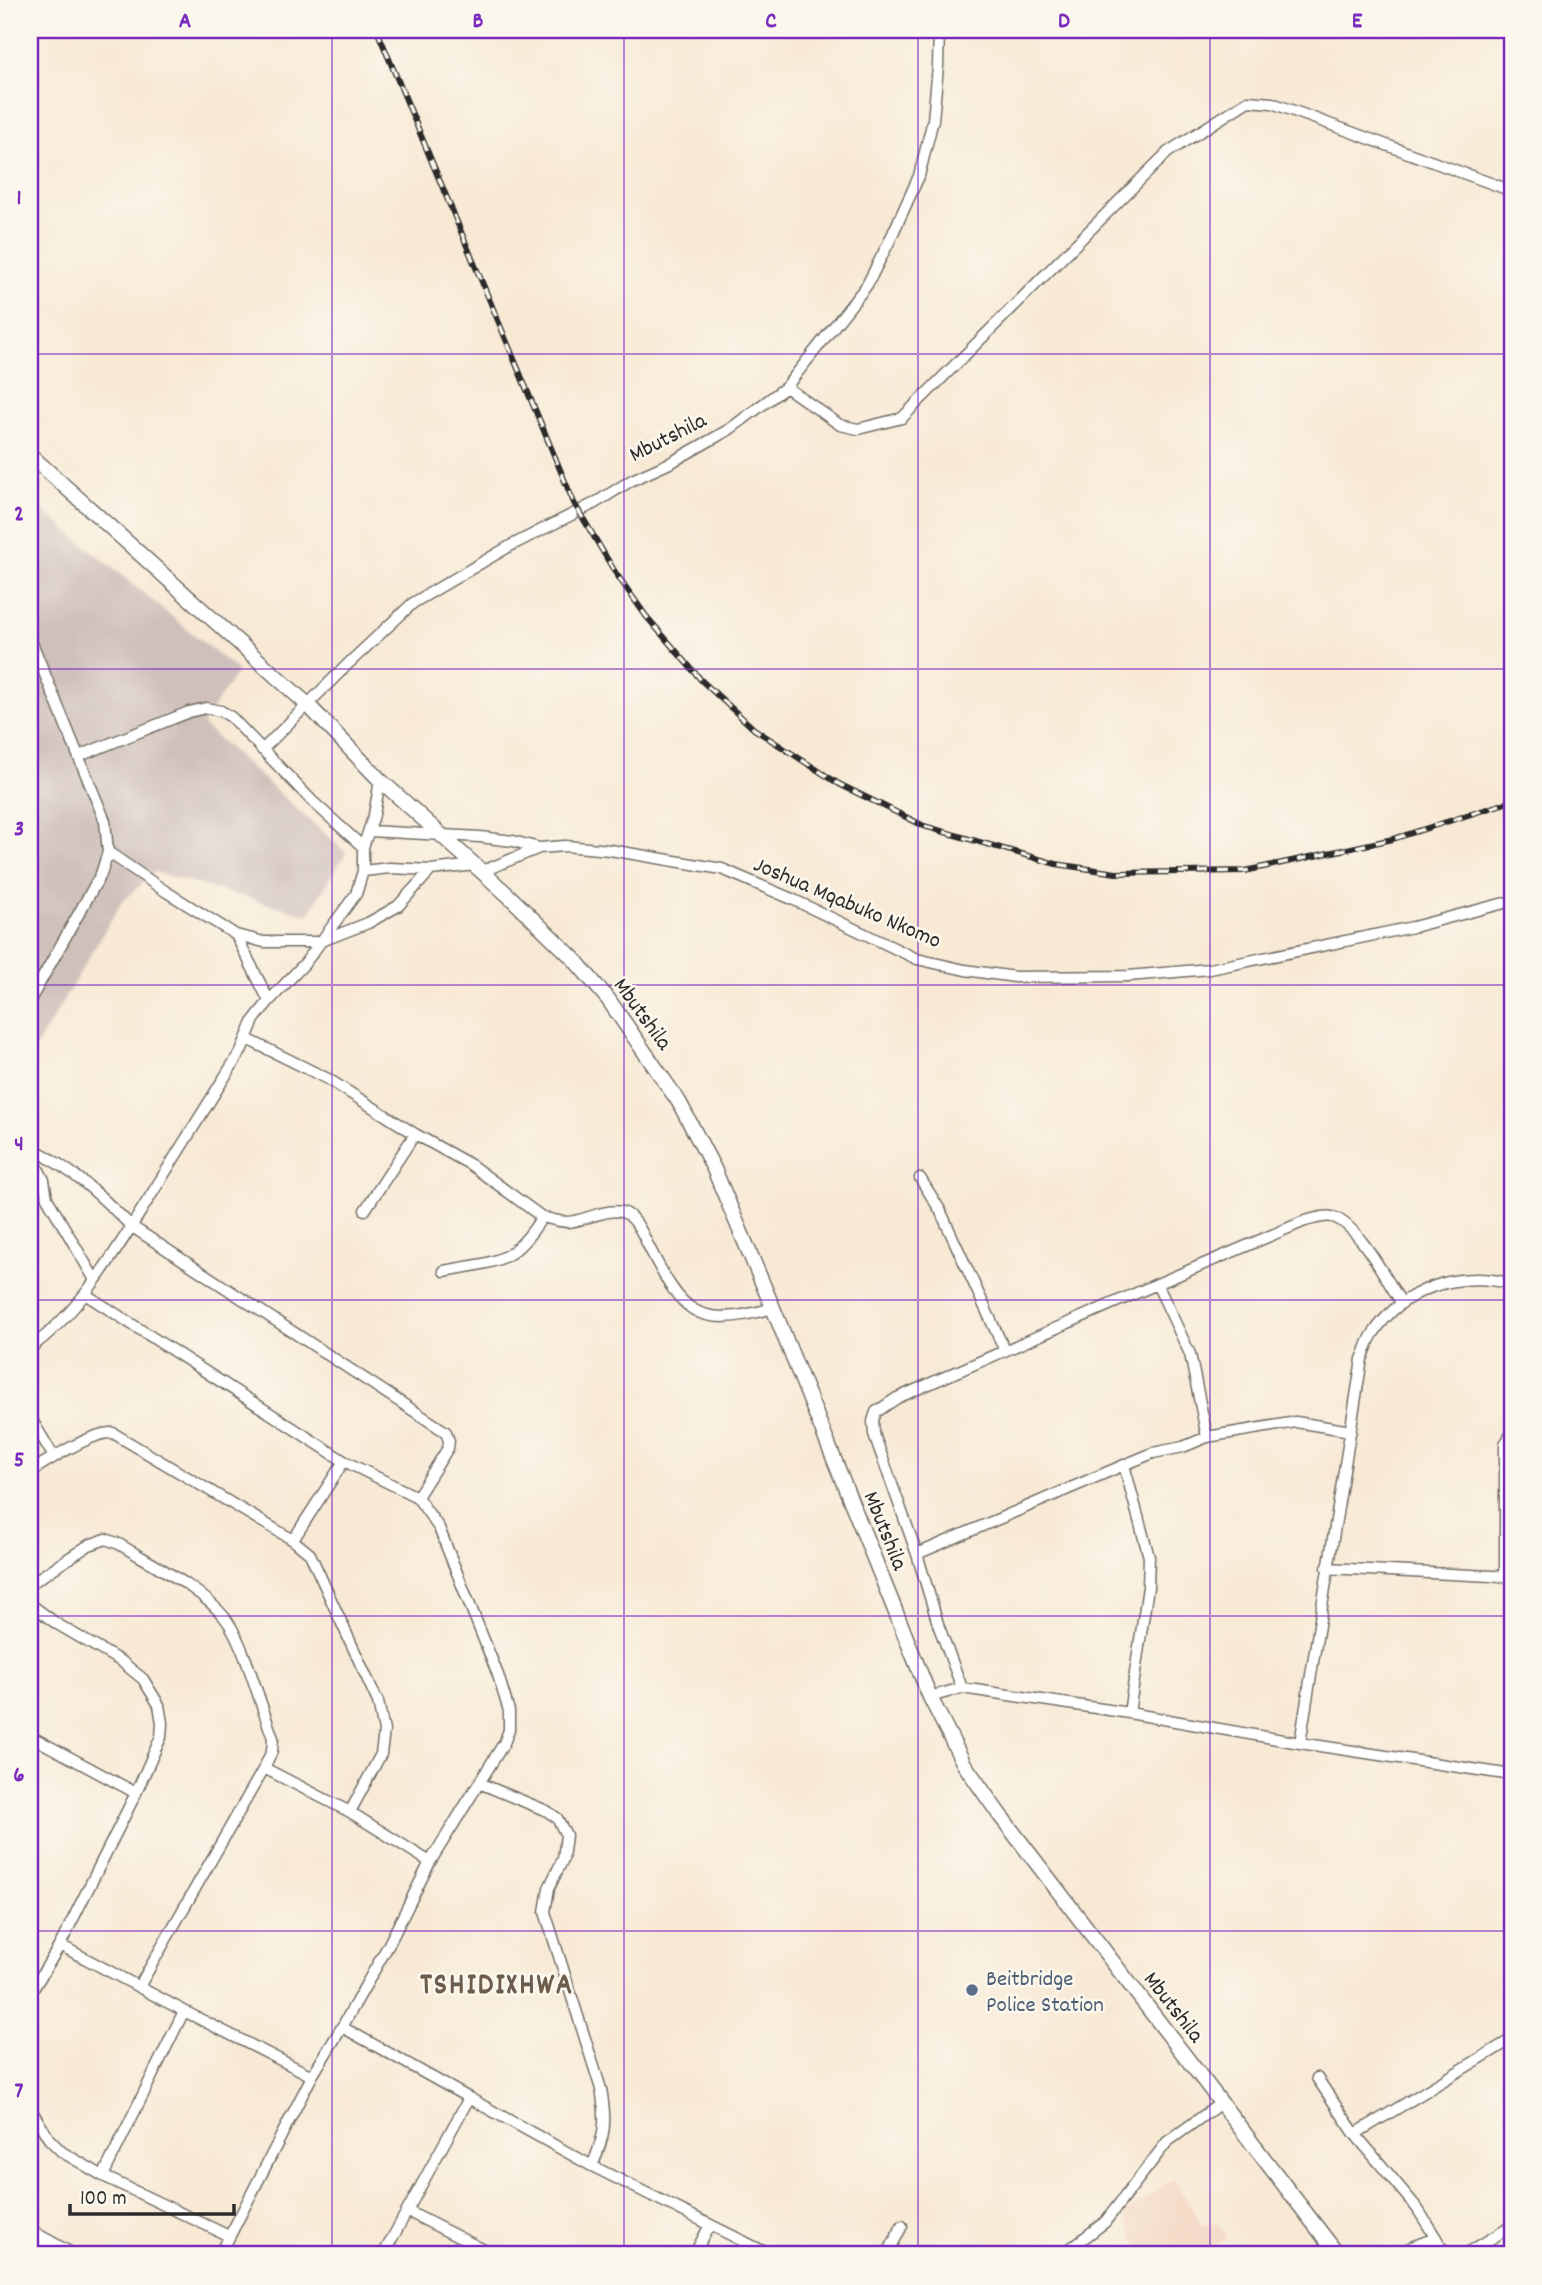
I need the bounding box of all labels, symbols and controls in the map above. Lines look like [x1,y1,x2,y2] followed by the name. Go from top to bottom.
[179,6,191,39] text: A
[473,6,484,39] text: B
[765,6,777,39] text: C
[1058,6,1070,39] text: D
[1352,6,1363,39] text: E
[16,183,22,216] text: 1
[624,405,714,473] street label: Mbutshila
[14,499,24,532] text: 2
[14,814,24,847] text: 3
[748,850,946,959] street label: Joshua Mqabuko Nkomo
[604,972,679,1059] street label: Mbutshila
[14,1129,24,1162] text: 4
[14,1445,24,1478] text: 5
[853,1487,915,1577] street label: Mbutshila
[13,1760,25,1793] text: 6
[986,1964,1104,2023] place label: Beitbridge Police Station
[1134,1965,1211,2052] street label: Mbutshila
[420,1966,574,2009] district label: TSHIDIXHWA
[964,1982,980,1998] marker: Beitbridge Police Station
[15,2076,24,2109] text: 7
[70,2173,234,2217] scale bar
[80,2185,127,2215] text: 100 m

